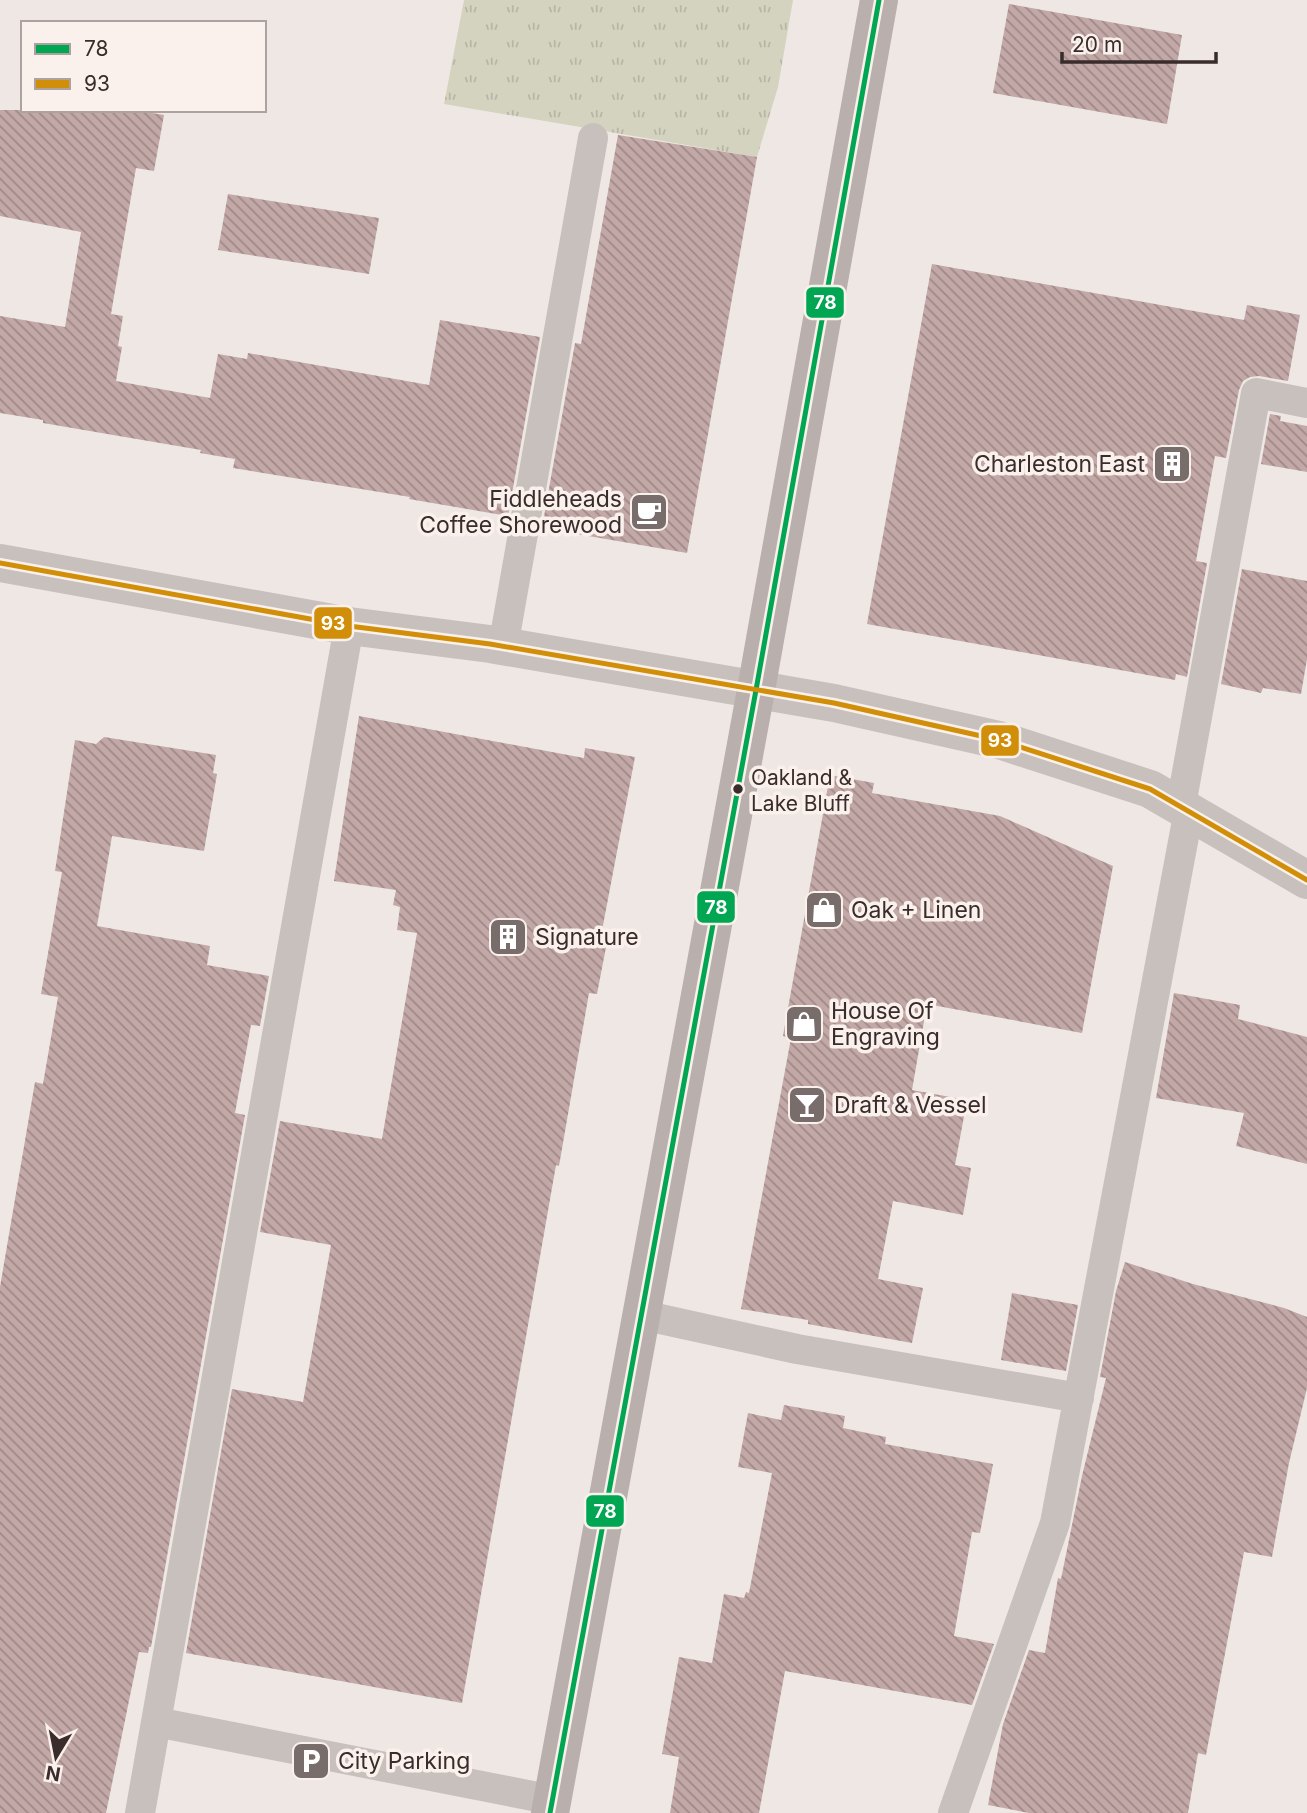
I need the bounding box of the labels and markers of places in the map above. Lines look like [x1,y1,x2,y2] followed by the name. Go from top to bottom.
[1151,443,1193,485] building icon: Charleston East
[974,450,1145,478] place label: Charleston East
[419,485,622,539] place label: Fiddleheads Coffee Shorewood
[628,491,670,533] cafe icon: Fiddleheads Coffee Shorewood
[751,765,852,816] place label: Oakland & Lake Bluff
[731,782,745,796] marker: Oakland & Lake Bluff
[803,889,845,931] shop icon: Oak + Linen
[851,896,981,924] place label: Oak + Linen
[487,916,529,958] building icon: Signature
[535,923,639,951] place label: Signature
[831,997,940,1051] place label: House Of Engraving
[783,1003,825,1045] shop icon: House Of Engraving
[786,1084,828,1126] bar icon: Draft & Vessel
[834,1091,987,1119] place label: Draft & Vessel
[290,1740,332,1782] parking icon: City Parking
[338,1747,470,1775] place label: City Parking

